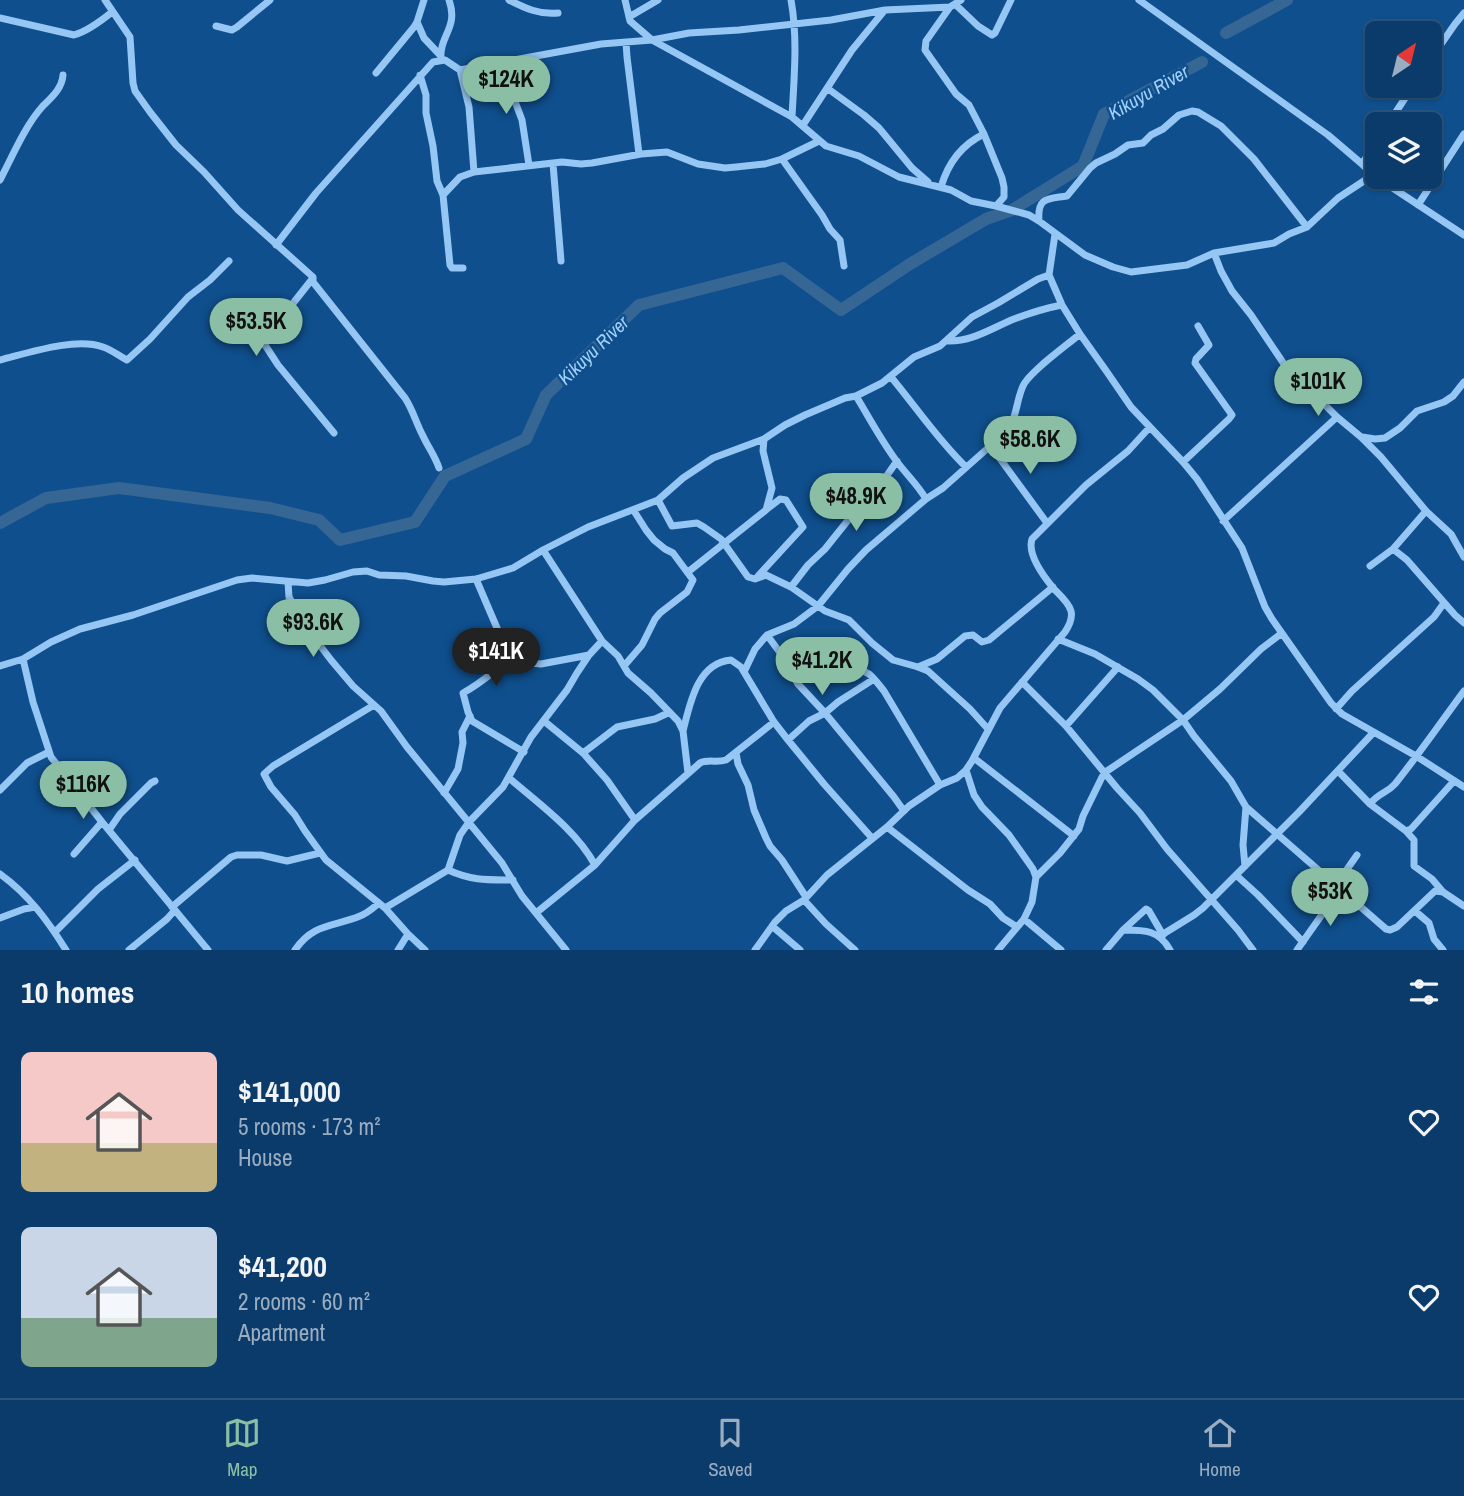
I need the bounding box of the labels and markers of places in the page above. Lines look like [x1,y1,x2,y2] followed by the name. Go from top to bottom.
[457,57,555,116] pin: $124K
[199,298,313,358] pin: $53.5K
[1269,358,1367,418] pin: $101K
[973,416,1087,476] pin: $58.6K
[799,474,913,533] pin: $48.9K
[256,600,370,659] pin: $93.6K
[447,628,545,688] pin: $141K
[765,638,879,697] pin: $41.2K
[34,762,132,821] pin: $116K
[1289,869,1371,928] pin: $53K

